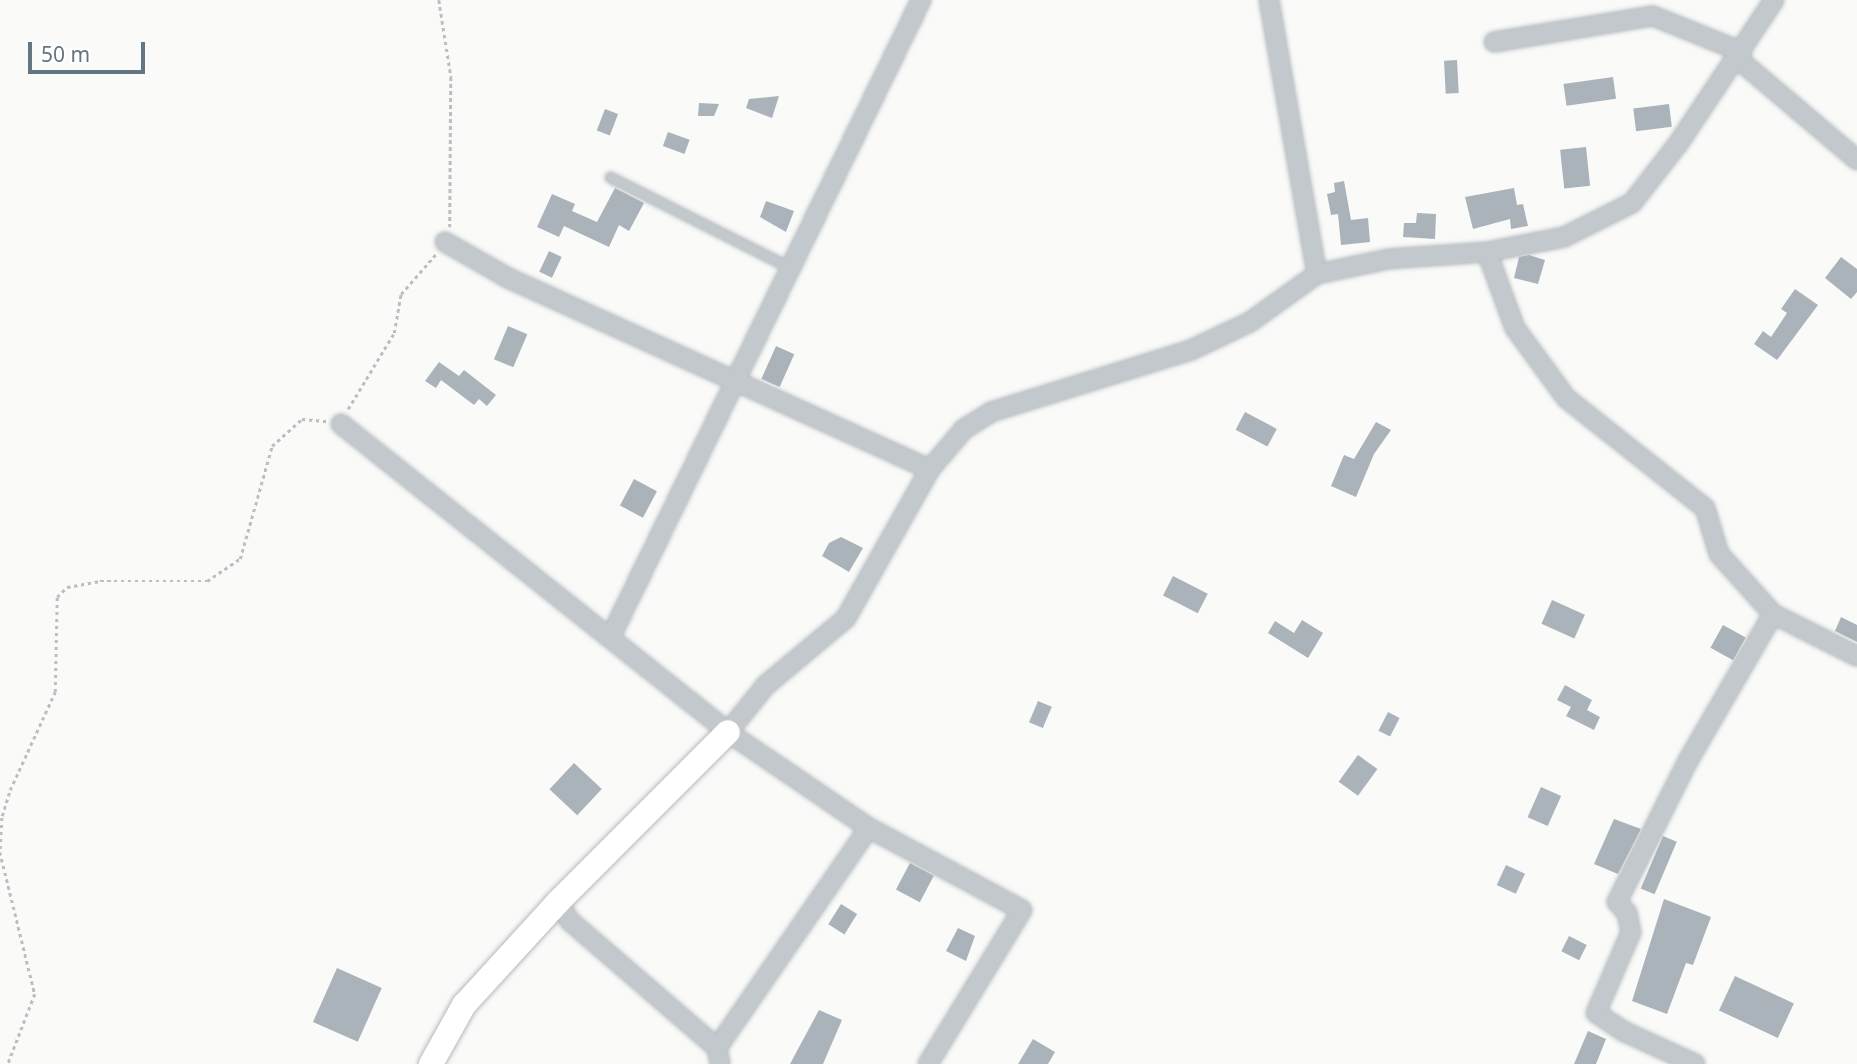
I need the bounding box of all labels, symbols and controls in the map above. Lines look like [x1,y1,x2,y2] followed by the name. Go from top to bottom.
[32,28,149,72] scale bar
[41,40,90,68] text: 50 m

